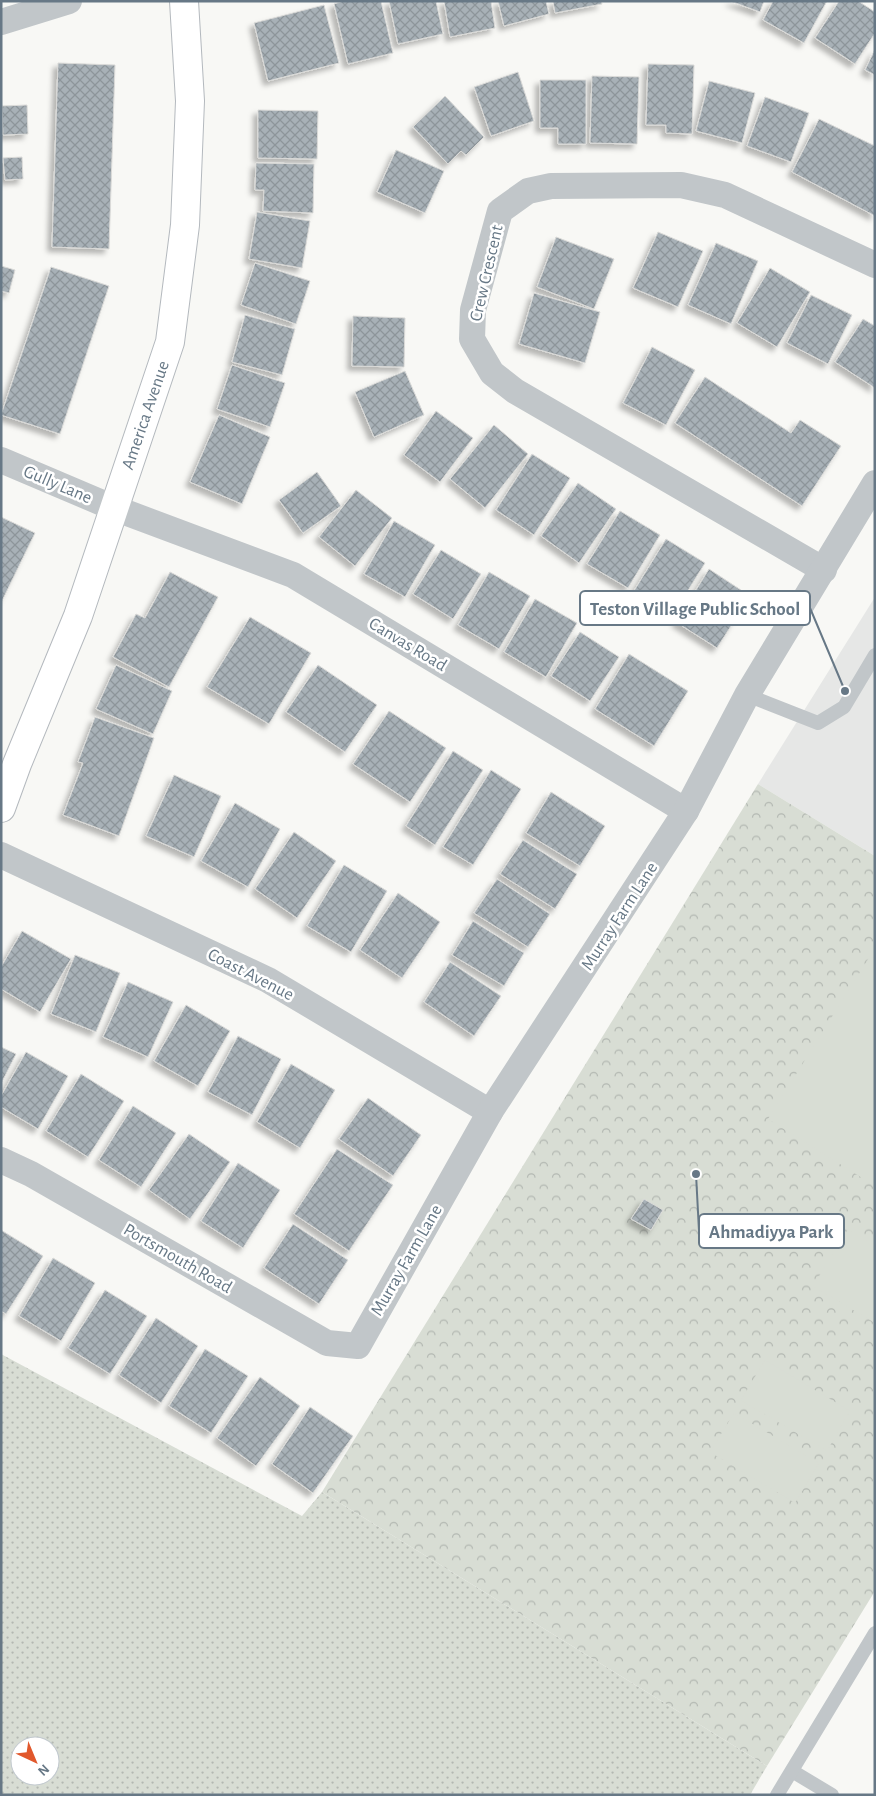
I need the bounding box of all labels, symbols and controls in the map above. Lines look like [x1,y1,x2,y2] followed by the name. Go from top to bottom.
[467,223,507,323] street label: Crew Crescent
[119,359,173,472] street label: America Avenue
[21,462,94,507] street label: Gully Lane
[580,591,810,625] callout: Teston Village Public School
[590,600,800,619] text: Teston Village Public School
[365,615,450,675] street label: Canvas Road
[578,859,661,974] street label: Murray Farm Lane
[205,946,297,1004] street label: Coast Avenue
[368,1202,446,1319] street label: Murray Farm Lane
[699,1214,844,1248] callout: Ahmadiyya Park
[120,1221,235,1297] street label: Portsmouth Road
[709,1223,834,1242] text: Ahmadiyya Park
[10,1736,60,1786] north arrow
[35,1761,52,1778] text: N

